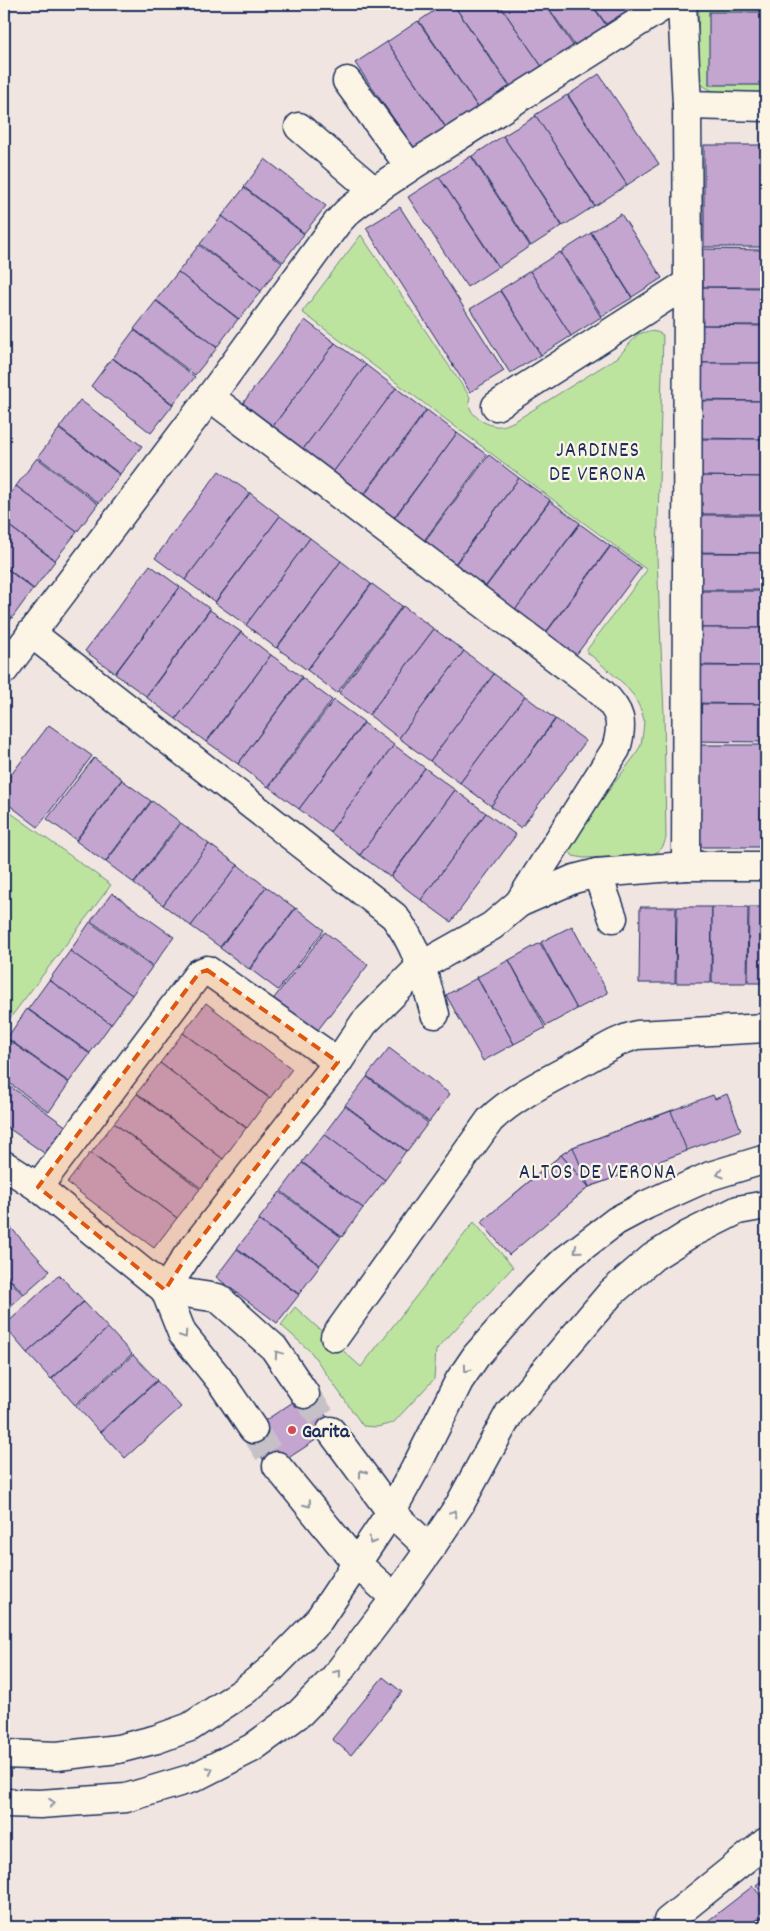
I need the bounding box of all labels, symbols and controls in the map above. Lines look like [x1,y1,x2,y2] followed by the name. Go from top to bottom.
[549,437,647,491] district label: JARDINES DE VERONA
[519,1159,677,1189] district label: ALTOS DE VERONA
[716,1168,724,1178] one-way arrow
[574,1244,583,1253] one-way arrow
[178,1329,187,1338] one-way arrow
[275,1350,284,1360] one-way arrow
[464,1363,473,1372] one-way arrow
[302,1419,350,1447] place label: Garita
[286,1424,298,1436] marker: Garita
[359,1469,368,1479] one-way arrow
[302,1498,310,1507] one-way arrow
[448,1509,457,1519] one-way arrow
[368,1536,378,1545] one-way arrow
[333,1670,341,1679] one-way arrow
[205,1766,214,1776] one-way arrow
[49,1798,57,1809] one-way arrow

